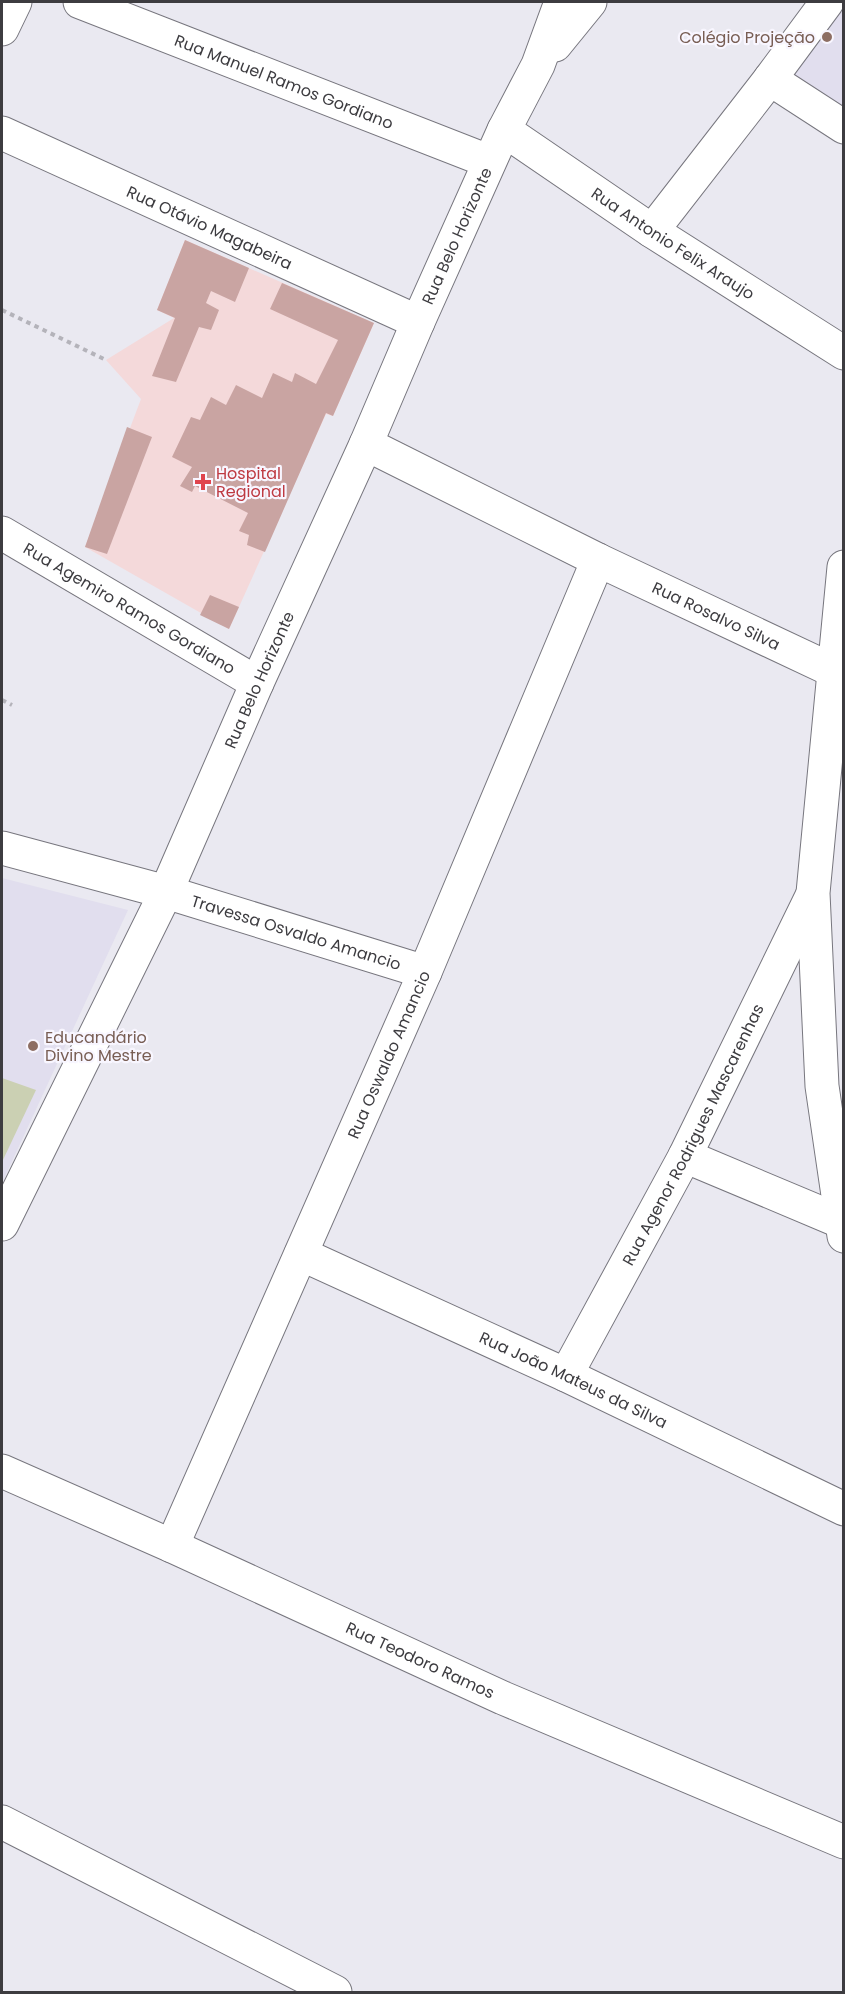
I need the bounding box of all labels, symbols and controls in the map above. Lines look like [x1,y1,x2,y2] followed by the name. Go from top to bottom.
[679,26,815,49] place label: Colégio Projeção
[171,28,397,135] street label: Rua Manuel Ramos Gordiano
[820,30,834,44] marker: Colégio Projeção
[416,163,497,308] street label: Rua Belo Horizonte
[123,180,296,275] street label: Rua Otávio Magabeira
[587,181,759,305] street label: Rua Antonio Felix Araujo
[216,462,286,503] place label: Hospital Regional
[194,473,212,491] marker: Hospital Regional
[19,537,240,679] street label: Rua Agemiro Ramos Gordiano
[648,576,784,656] street label: Rua Rosalvo Silva
[218,607,300,752] street label: Rua Belo Horizonte
[188,889,404,975] street label: Travessa Osvaldo Amancio
[341,967,436,1142] street label: Rua Oswaldo Amancio
[616,1000,769,1269] street label: Rua Agenor Rodrigues Mascarenhas
[45,1026,152,1067] place label: Educandário Divino Mestre
[26,1039,40,1053] marker: Educandário Divino Mestre
[476,1325,671,1434] street label: Rua João Mateus da Silva
[342,1616,498,1704] street label: Rua Teodoro Ramos

